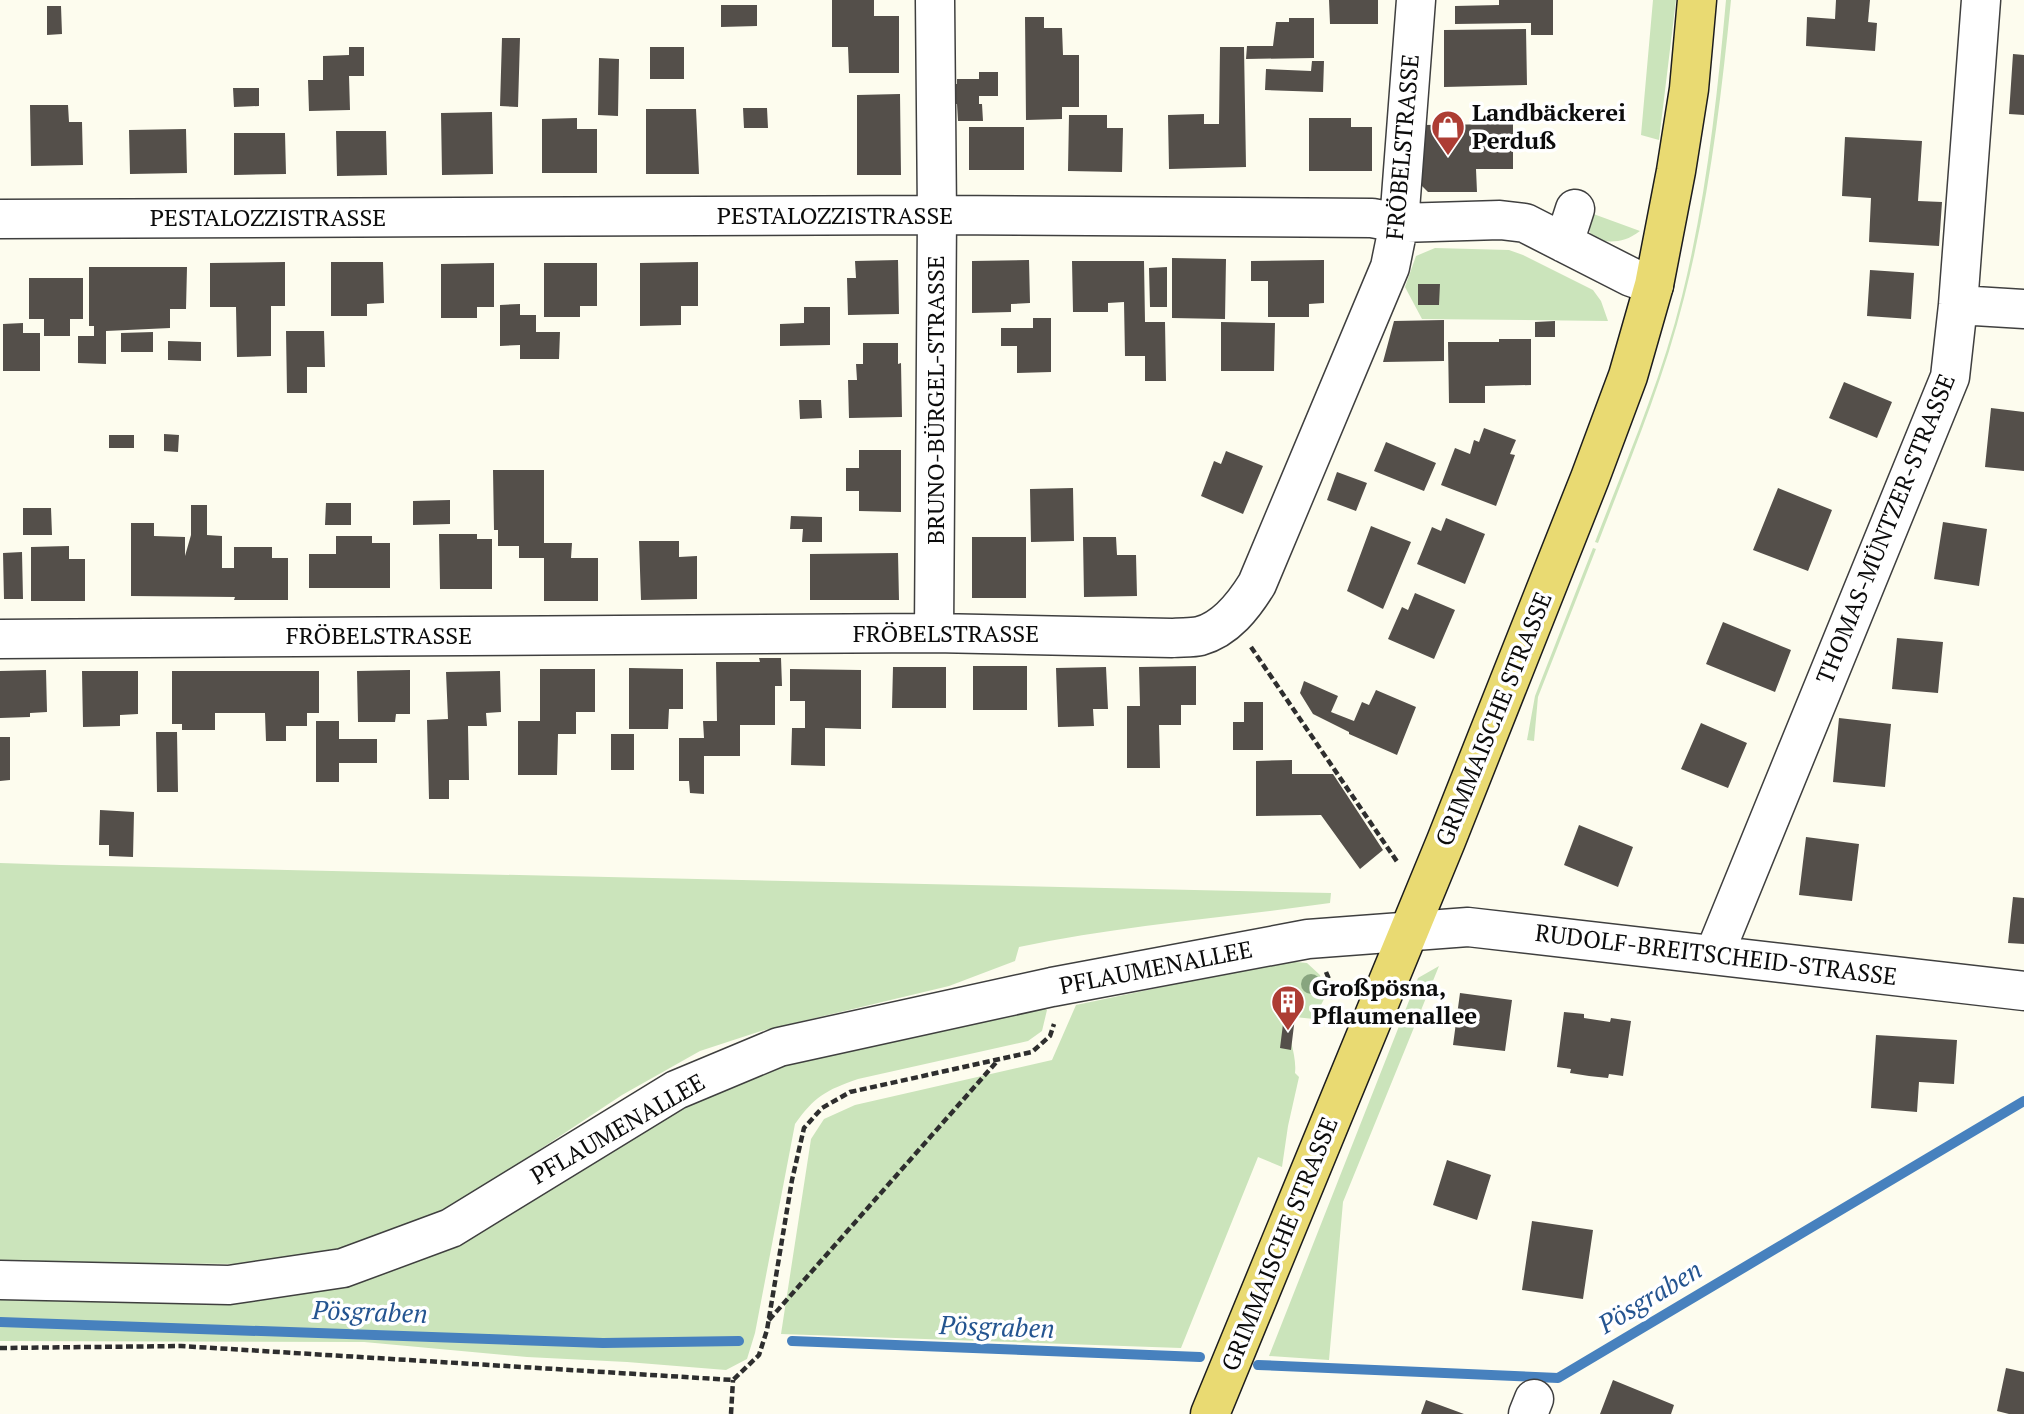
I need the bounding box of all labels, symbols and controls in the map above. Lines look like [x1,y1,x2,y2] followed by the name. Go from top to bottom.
[1378,53,1426,241] street label: FRÖBELSTRASSE
[1472,96,1626,156] place label: Landbäckerei Perduß
[1429,108,1467,157] shop icon: Landbäckerei Perduß
[717,199,953,231] street label: PESTALOZZISTRASSE
[150,201,386,233] street label: PESTALOZZISTRASSE
[919,255,951,545] street label: BRUNO-BÜRGEL-STRASSE
[1808,369,1962,688] street label: THOMAS-MÜNTZER-STRASSE
[1427,587,1559,850] street label: GRIMMAISCHE STRASSE
[853,617,1039,649] street label: FRÖBELSTRASSE
[286,619,472,651] street label: FRÖBELSTRASSE
[1533,916,1899,992] street label: RUDOLF-BREITSCHEID-STRASSE
[1057,933,1255,1001] street label: PFLAUMENALLEE
[1312,971,1477,1031] place label: Großpösna, Pflaumenallee
[1269,983,1307,1032] building icon: Großpösna, Pflaumenallee
[525,1065,710,1191] street label: PFLAUMENALLEE
[1213,1112,1345,1375] street label: GRIMMAISCHE STRASSE
[1590,1252,1708,1341] water label: Pösgraben
[311,1292,428,1330] water label: Pösgraben
[938,1307,1055,1345] water label: Pösgraben

